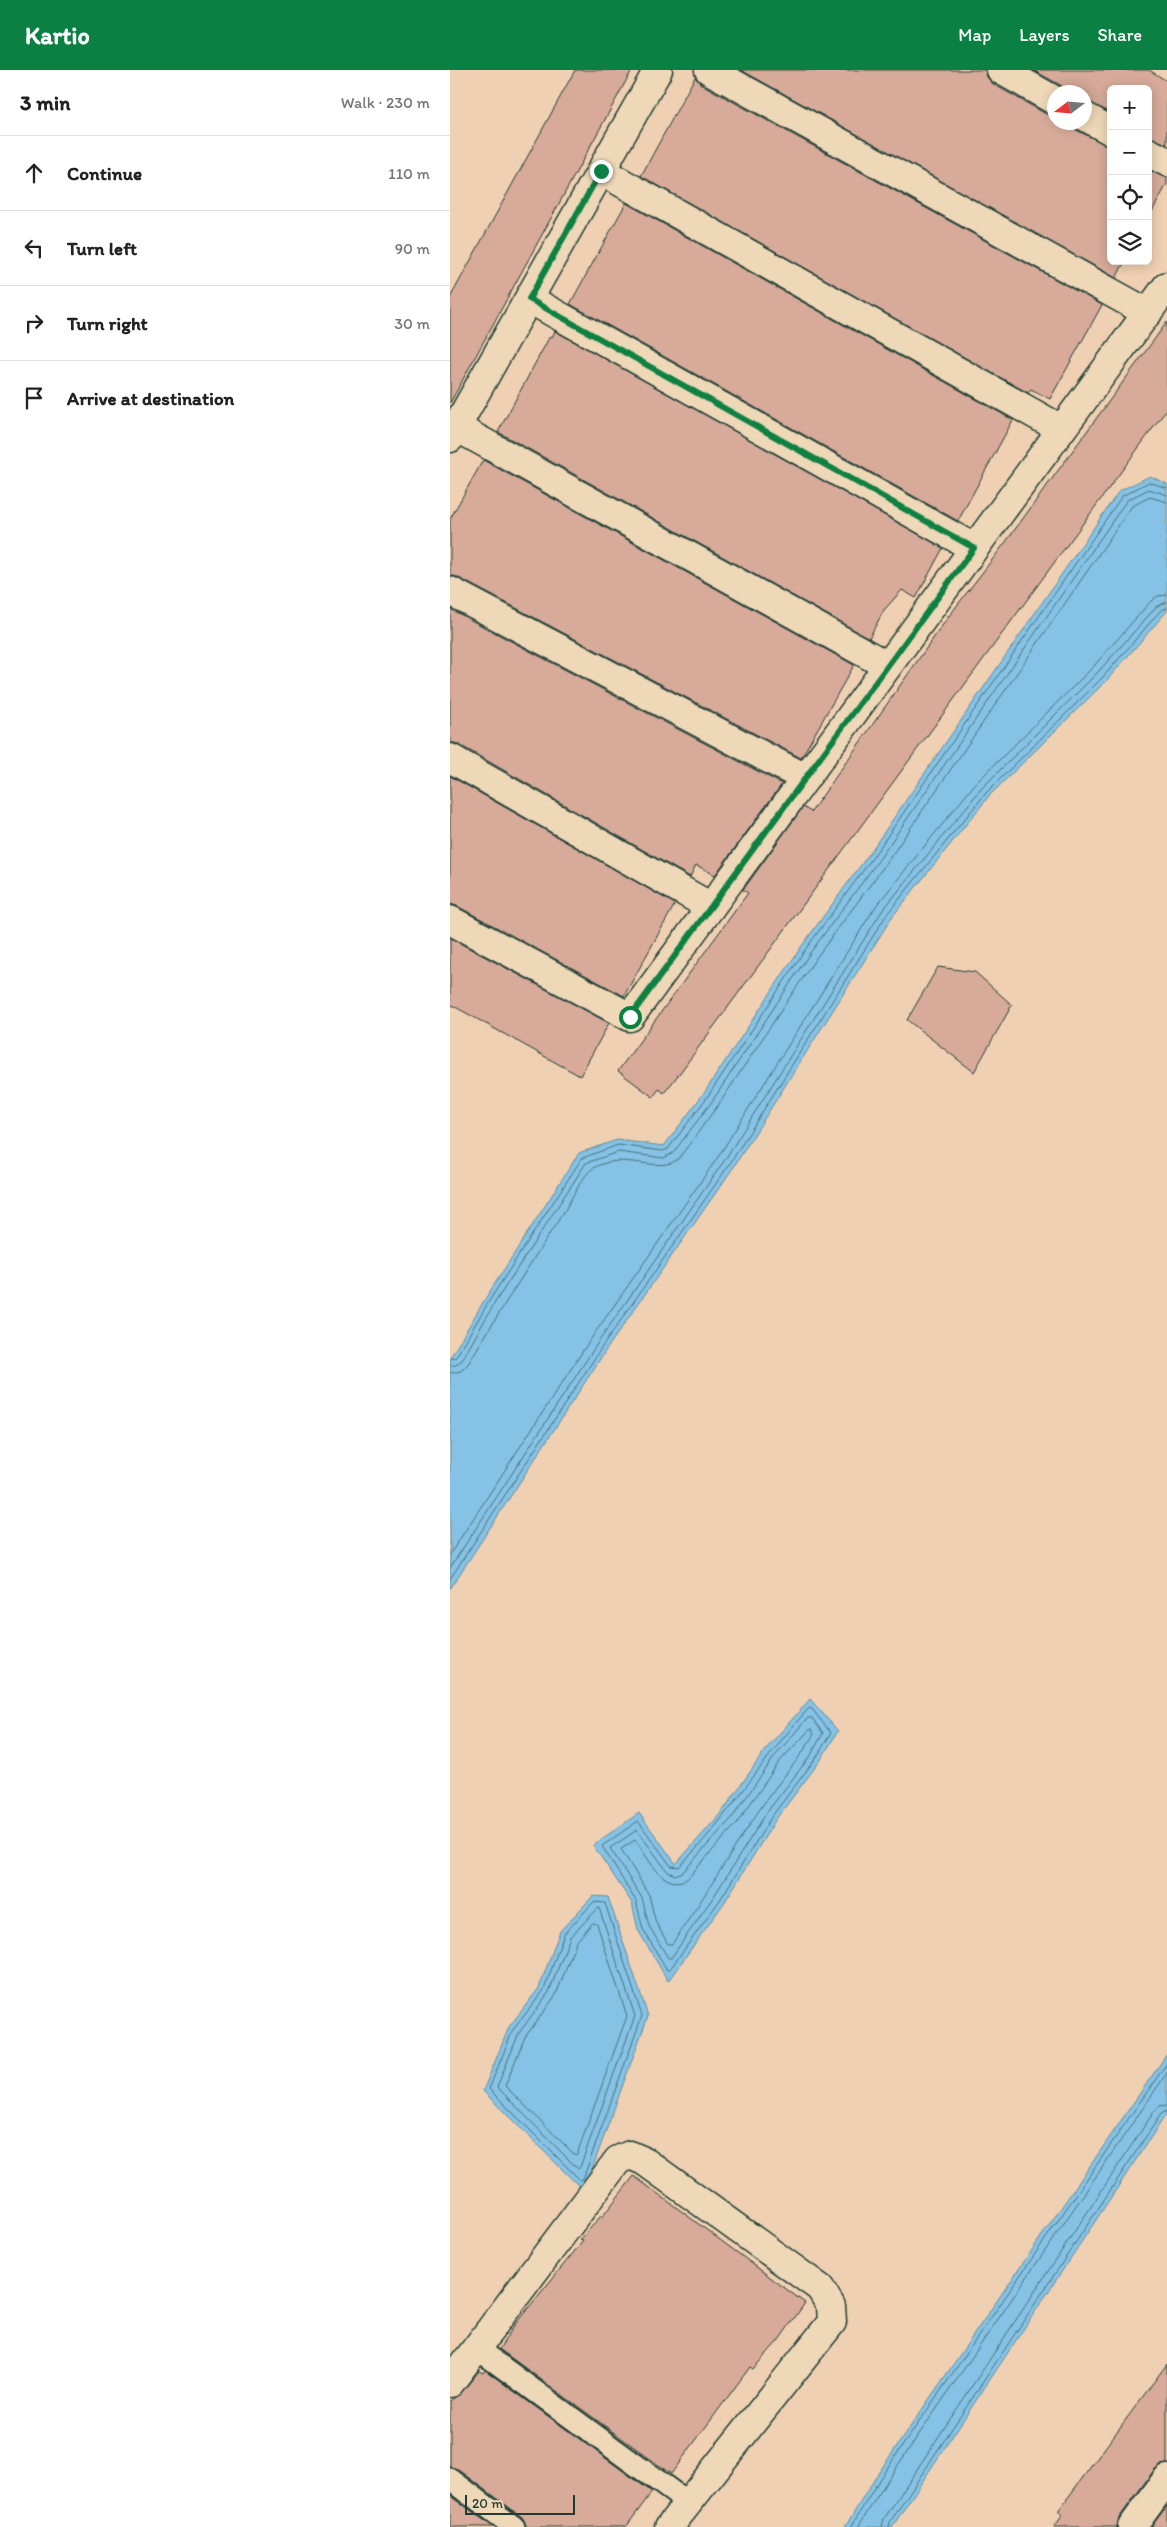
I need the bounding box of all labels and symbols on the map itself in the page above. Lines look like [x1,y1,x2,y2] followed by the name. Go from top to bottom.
[1047,85,1092,130] north arrow
[590,160,613,183] route end
[619,1006,642,1029] route start
[465,2492,575,2515] scale bar

